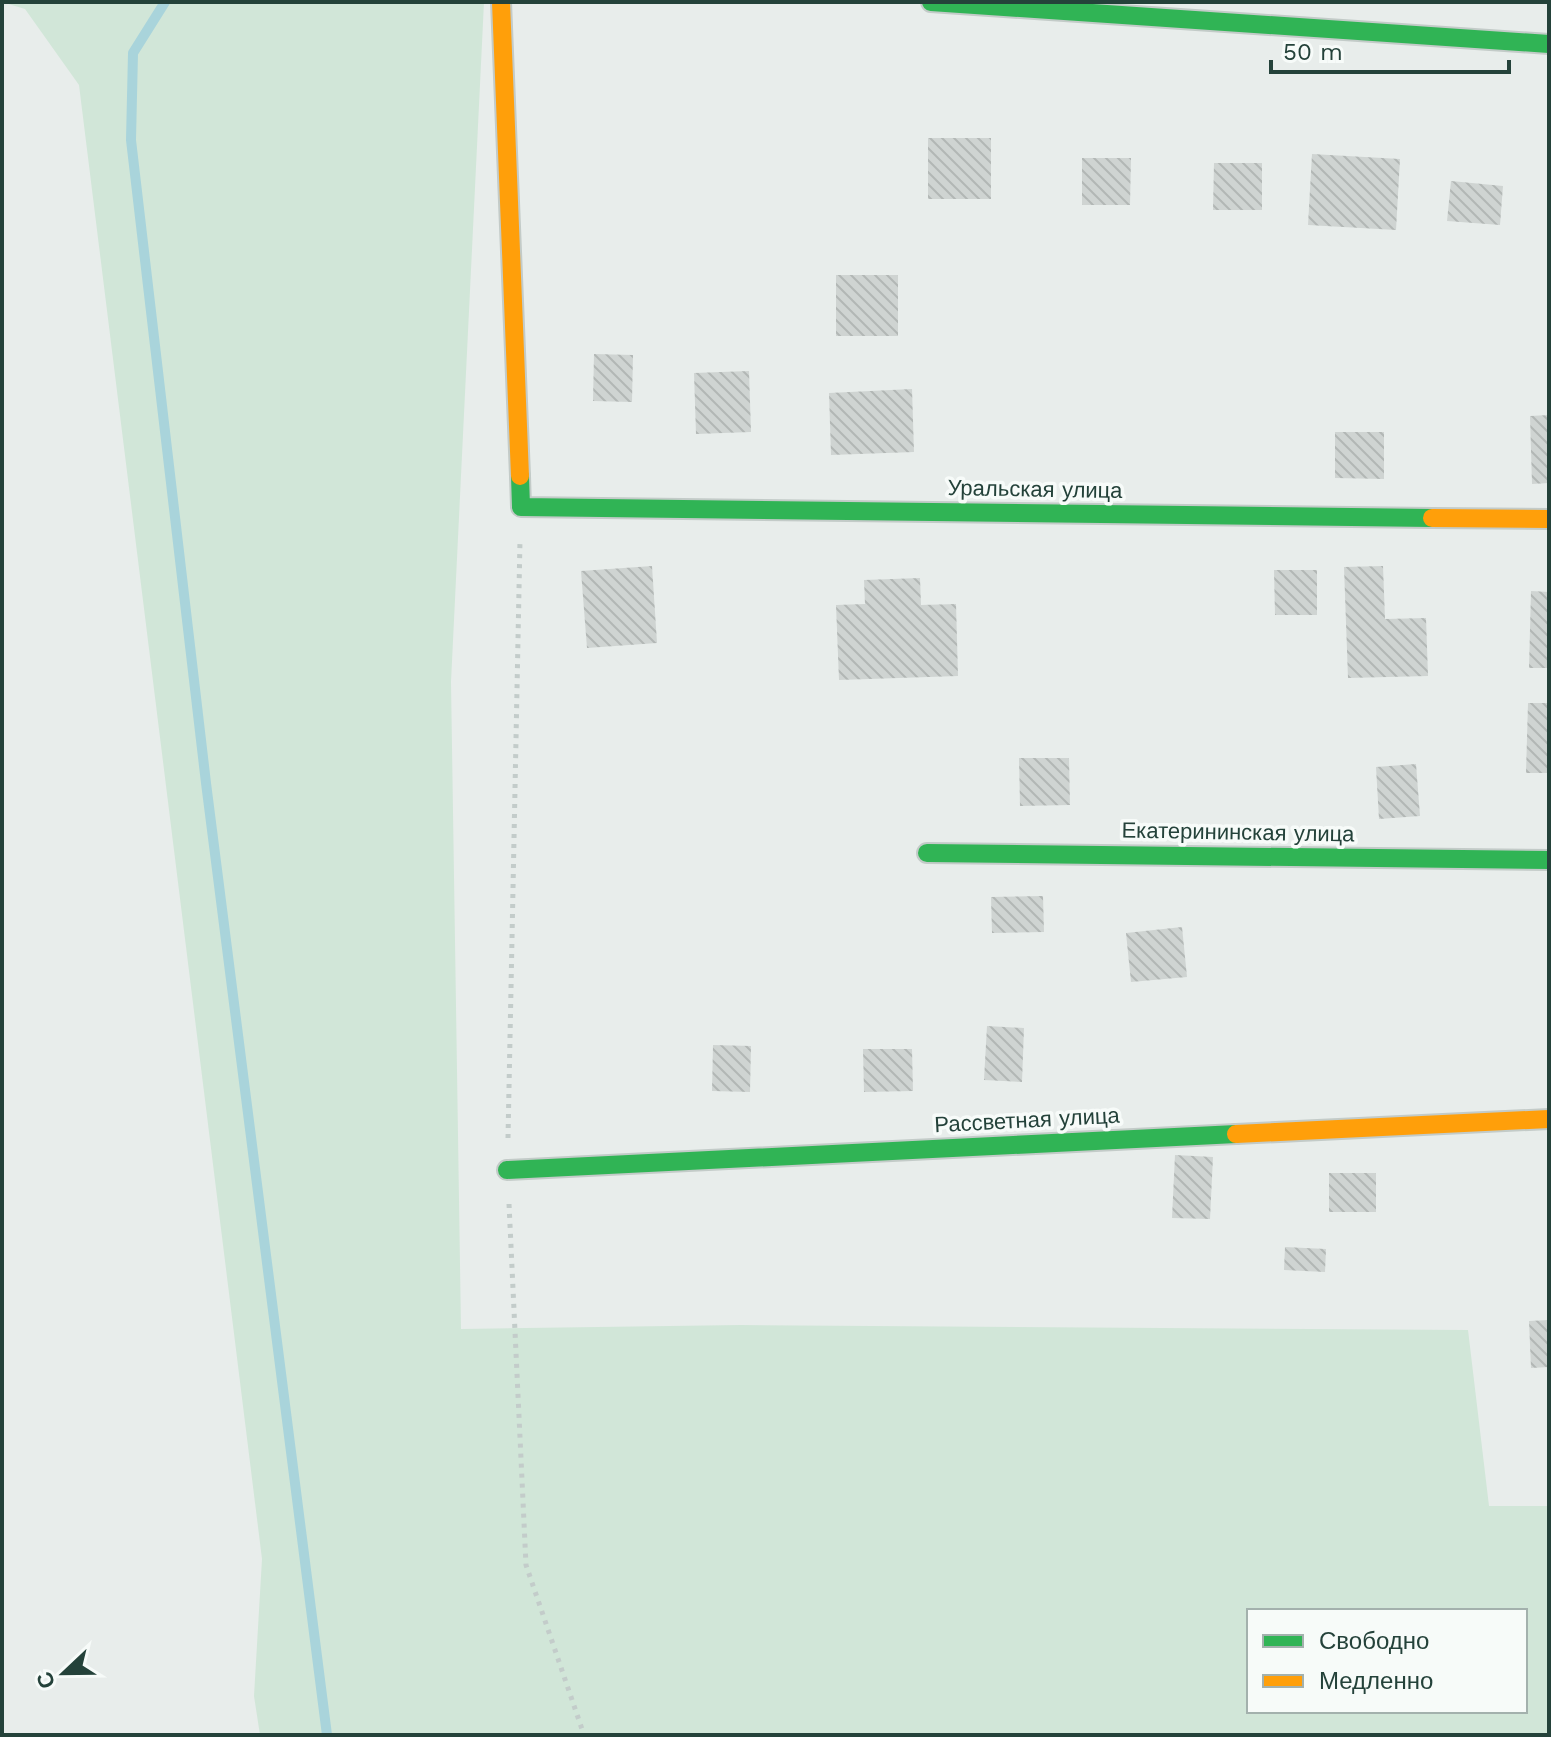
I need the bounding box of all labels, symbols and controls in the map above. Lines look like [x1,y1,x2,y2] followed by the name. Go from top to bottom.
[1271,24,1509,74] scale bar
[1283,38,1343,66] text: 50 m
[947,475,1123,503] street label: Уральская улица
[1121,817,1355,847] street label: Екатерининская улица
[934,1103,1121,1137] street label: Рассветная улица
[1247,1609,1527,1713] legend
[1319,1627,1429,1655] text: Свободно
[24,1633,104,1713] north arrow
[1319,1667,1433,1695] text: Медленно
[31,1668,60,1692] text: С

